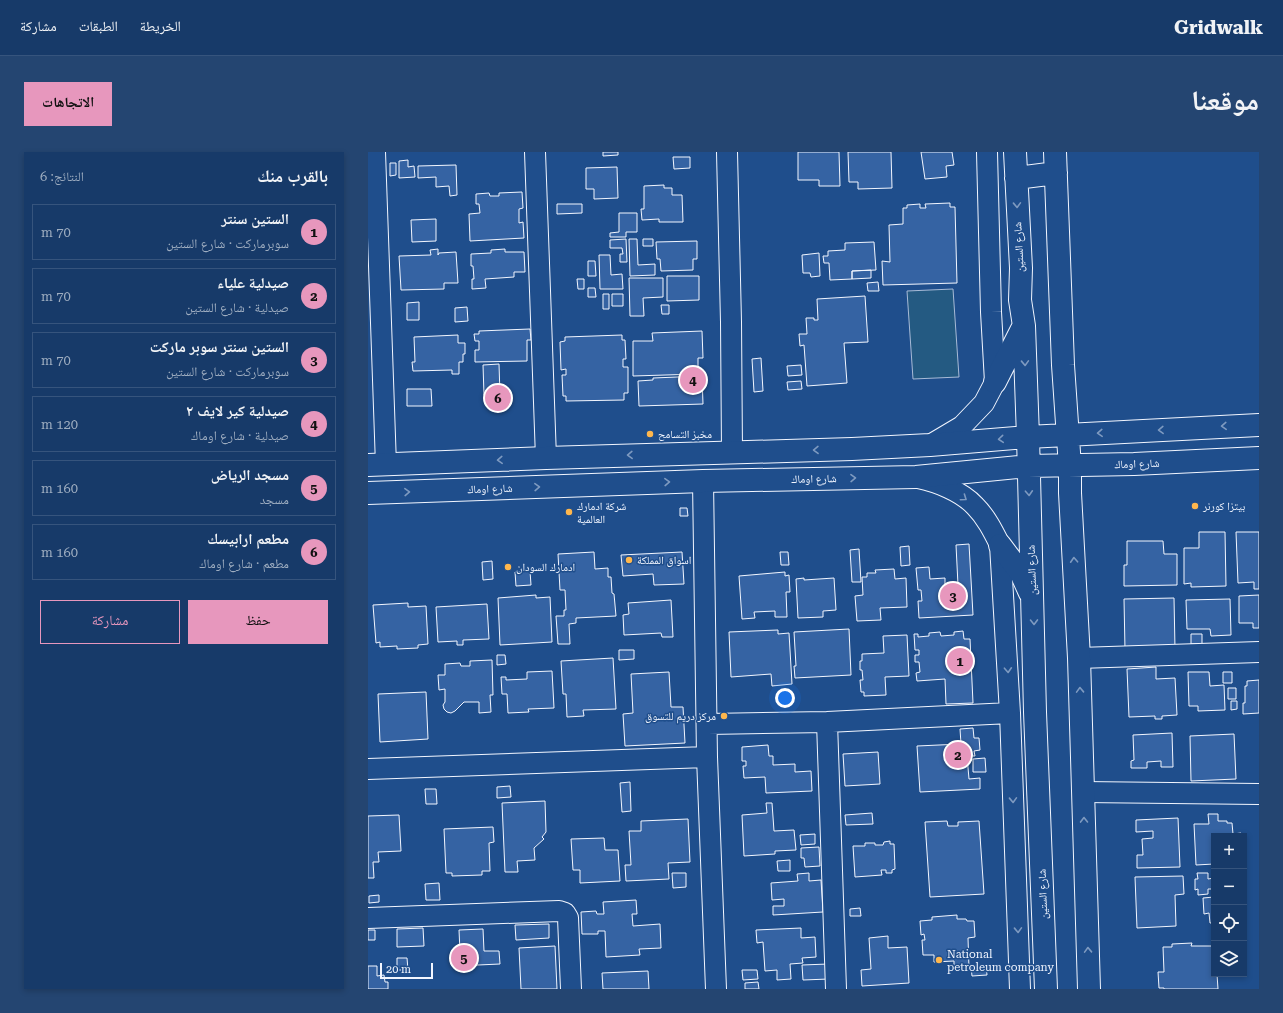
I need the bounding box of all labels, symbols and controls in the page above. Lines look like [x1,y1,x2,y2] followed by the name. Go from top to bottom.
[1174,16,1263,39] text: Gridwalk
[20,18,57,34] text: مشاركة
[79,18,118,34] text: الطبقات
[140,18,181,34] text: الخريطة
[24,82,112,126] button: الاتجاهات
[1191,84,1259,117] text: موقعنا
[257,166,328,186] text: بالقرب منك
[40,169,84,184] text: النتائج: 6
[1013,202,1021,208] one-way arrow
[221,210,289,228] text: الستين سنتر
[1011,222,1027,272] street label: شارع الستين
[41,225,71,240] text: 70 m
[310,225,318,240] text: 1
[166,236,289,251] text: سوبرماركت · شارع الستين
[217,274,289,292] text: صيدلية علياء
[41,289,71,304] text: 70 m
[310,289,318,304] text: 2
[185,300,289,315] text: صيدلية · شارع الستين
[150,338,289,356] text: الستين سنتر سوبر ماركت
[41,353,71,368] text: 70 m
[310,353,318,368] text: 3
[1021,360,1029,366] one-way arrow
[166,364,289,379] text: سوبرماركت · شارع الستين
[680,365,706,395] pin: 4
[485,383,511,413] pin: 6
[186,402,289,420] text: صيدلية كير لايف ٢
[41,417,78,432] text: 120 m
[310,417,318,432] text: 4
[1221,422,1227,431] one-way arrow
[1158,425,1164,434] one-way arrow
[191,428,289,443] text: صيدلية · شارع اوماك
[658,428,712,441] place label: مخبز التسامح
[1097,428,1103,437] one-way arrow
[645,429,655,439] marker: مخبز التسامح
[998,434,1004,443] one-way arrow
[813,446,819,454] one-way arrow
[627,451,633,459] one-way arrow
[497,456,503,464] one-way arrow
[1114,457,1160,471] street label: شارع اوماك
[211,466,289,484] text: مسجد الرياض
[791,472,837,486] street label: شارع اوماك
[850,474,856,482] one-way arrow
[664,478,670,487] one-way arrow
[41,481,78,496] text: 160 m
[310,481,318,496] text: 5
[467,482,513,496] street label: شارع اوماك
[534,483,540,491] one-way arrow
[404,488,410,496] one-way arrow
[1025,489,1034,496] one-way arrow
[260,492,289,507] text: مسجد
[960,493,967,500] one-way arrow
[577,500,626,526] place label: شركة ادمارك العالمية
[1202,500,1245,513] place label: بيتزا كورنر
[1190,501,1200,511] marker: بيتزا كورنر
[564,507,574,517] marker: شركة ادمارك العالمية
[207,530,289,548] text: مطعم ارابيسك
[41,545,78,560] text: 160 m
[310,545,318,560] text: 6
[1025,545,1039,595] street label: شارع الستين
[637,554,691,567] place label: اسواق المملكة
[624,555,634,565] marker: اسواق المملكة
[199,556,289,571] text: مطعم · شارع اوماك
[1069,557,1078,563] one-way arrow
[516,561,575,574] place label: ادمارك السودان
[503,562,513,572] marker: ادمارك السودان
[940,581,966,611] pin: 3
[40,600,180,644] button: مشاركة
[188,600,328,644] button: حفظ
[1029,619,1038,625] one-way arrow
[947,646,973,676] pin: 1
[1003,667,1012,673] one-way arrow
[1075,687,1084,693] one-way arrow
[775,688,795,708] your location
[645,710,716,724] place label: مركز دريم للتسوق
[719,711,729,721] marker: مركز دريم للتسوق
[945,740,971,770] pin: 2
[1009,797,1018,803] one-way arrow
[1080,817,1088,823] one-way arrow
[1211,833,1247,977] map controls
[1211,833,1247,869] button: +
[1036,869,1050,919] street label: شارع الستين
[1211,869,1247,905] button: −
[1211,905,1247,941] button: locate
[1014,927,1022,933] one-way arrow
[1211,941,1247,977] button: layers
[451,943,477,973] pin: 5
[1084,947,1092,953] one-way arrow
[947,948,1055,974] place label: National petroleum company
[934,955,944,965] marker: National petroleum company
[380,961,433,980] scale bar
[386,963,411,976] text: 20 m

